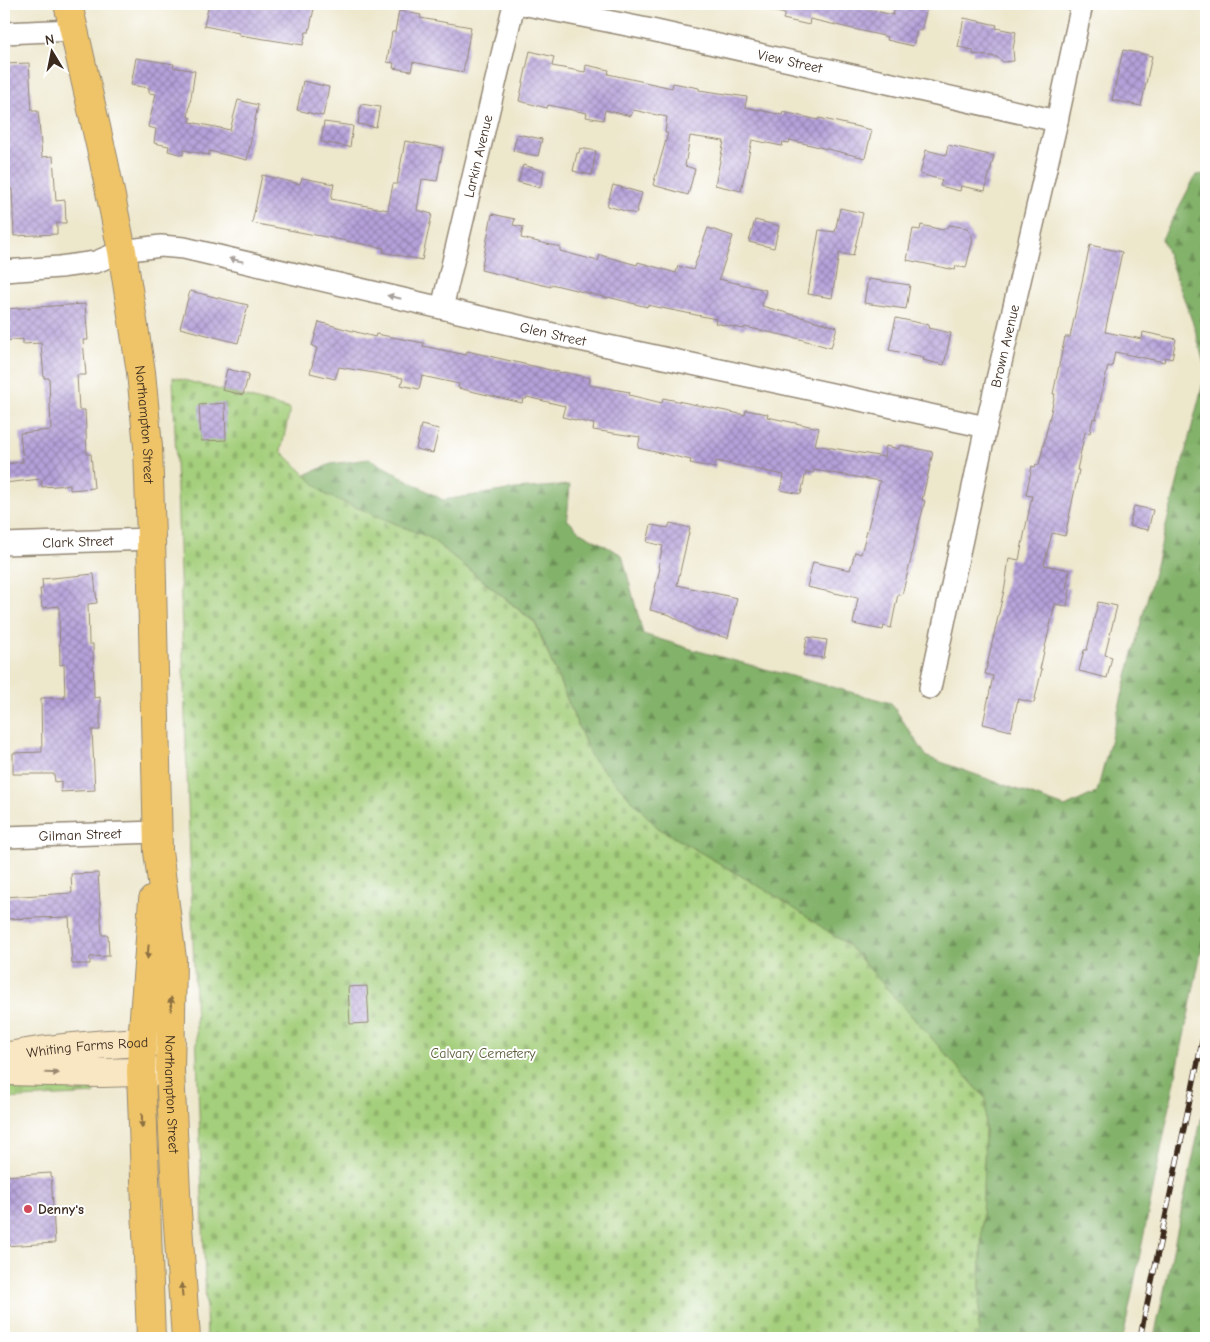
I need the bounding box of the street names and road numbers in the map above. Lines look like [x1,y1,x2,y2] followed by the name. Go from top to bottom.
[756,46,825,77] street label: View Street
[460,113,496,199] street label: Larkin Avenue
[987,303,1023,389] street label: Brown Avenue
[518,319,589,350] street label: Glen Street
[131,364,157,485] street label: Northampton Street
[42,532,115,552] street label: Clark Street
[38,825,123,845] street label: Gilman Street
[25,1034,149,1062] street label: Whiting Farms Road
[161,1035,182,1155] street label: Northampton Street

